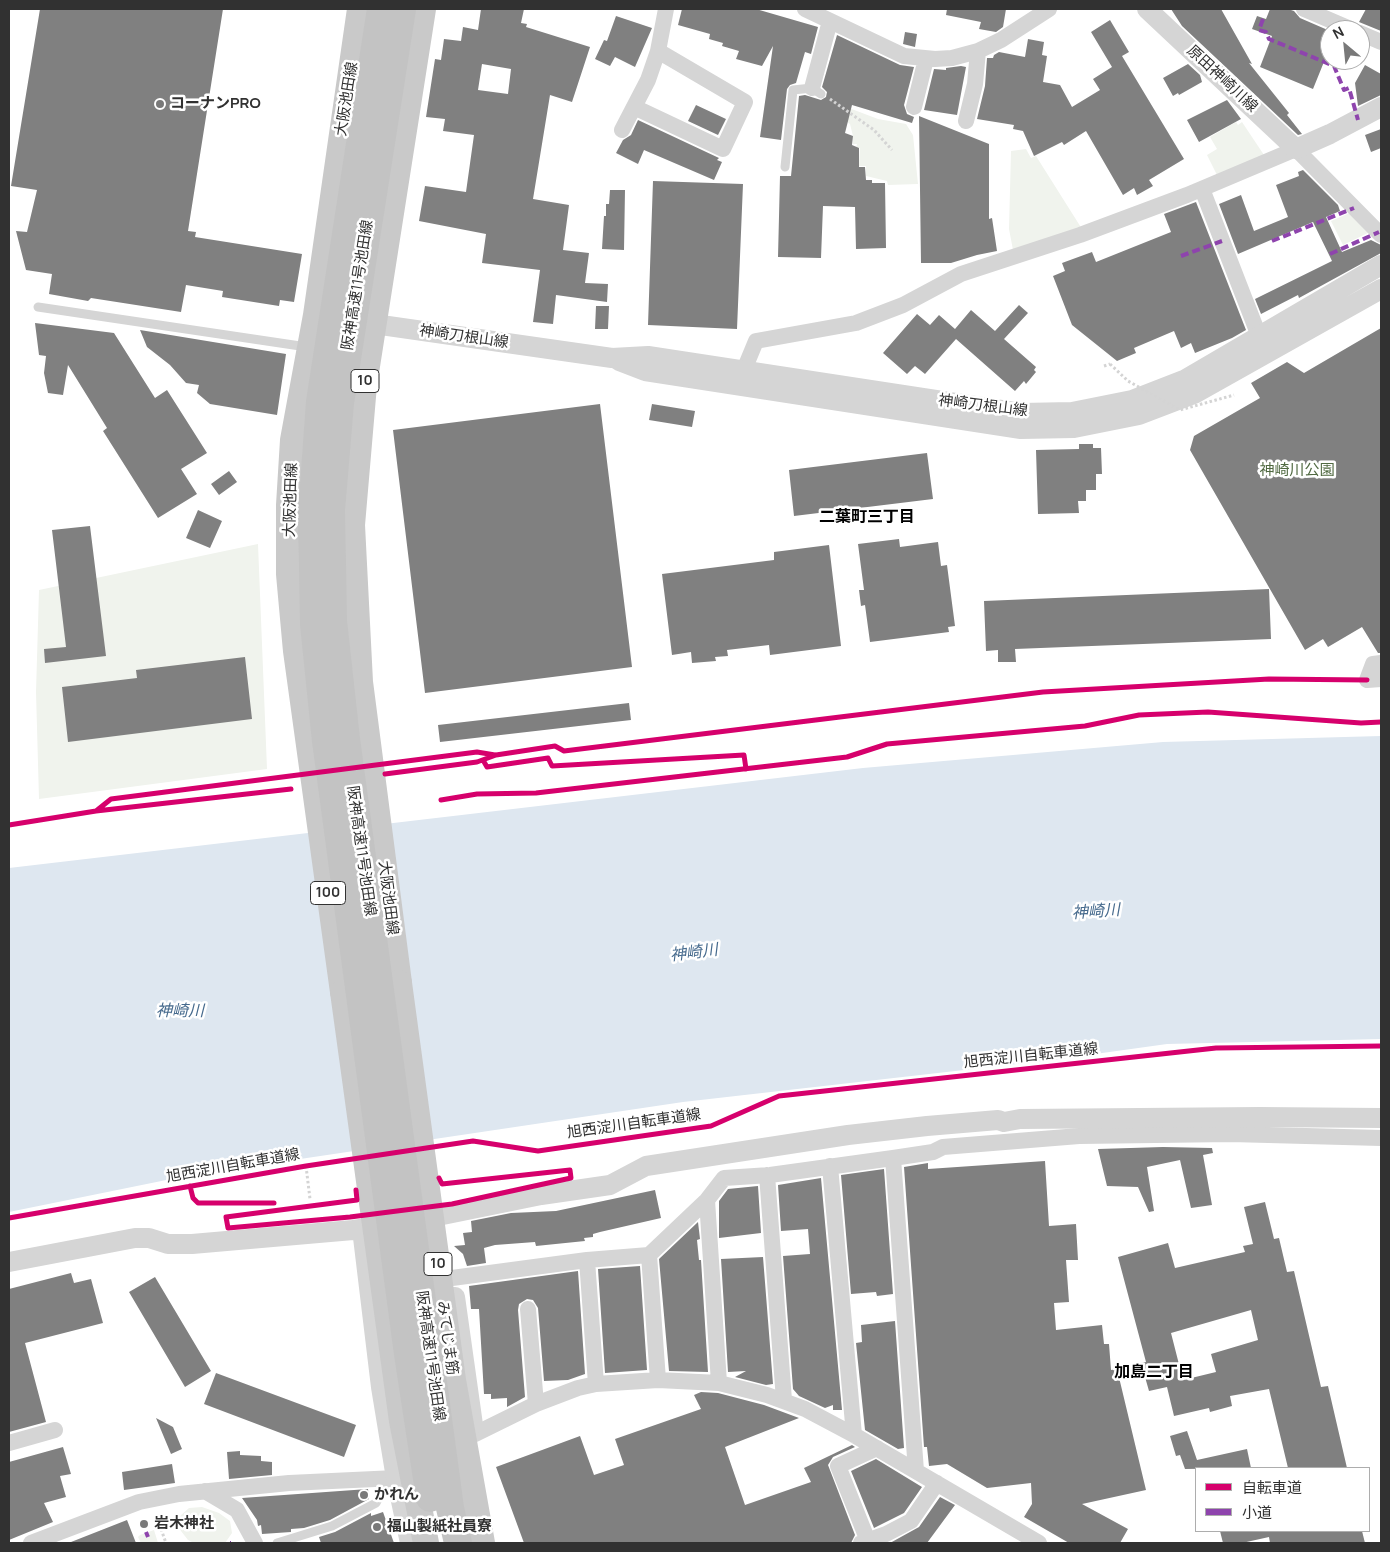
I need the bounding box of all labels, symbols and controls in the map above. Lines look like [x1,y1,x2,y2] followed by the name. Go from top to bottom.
[1320,20,1370,70] north arrow
[1329,21,1347,43] text: N
[1183,42,1261,116] street label: 原田神崎川線
[332,61,362,137] street label: 大阪池田線
[170,95,261,113] place label: コーナンPRO
[154,98,166,110] marker: コーナンPRO
[339,219,377,351] street label: 阪神高速11号池田線
[418,322,510,352] street label: 神崎刀根山線
[351,370,379,392] road number: 10
[937,392,1029,420] street label: 神崎刀根山線
[281,462,301,538] street label: 大阪池田線
[1260,462,1334,480] park label: 神崎川公園
[819,508,915,528] district label: 二葉町三丁目
[343,785,379,917] street label: 阪神高速11号池田線
[374,860,402,936] street label: 大阪池田線
[310,881,346,904] road number: 100
[1071,901,1121,923] water label: 神崎川
[669,941,719,965] water label: 神崎川
[156,1002,204,1022] water label: 神崎川
[963,1040,1099,1072] street label: 旭西淀川自転車道線
[566,1106,702,1142] street label: 旭西淀川自転車道線
[165,1145,301,1187] street label: 旭西淀川自転車道線
[424,1252,452,1276] road number: 10
[412,1290,448,1422] street label: 阪神高速11号池田線
[433,1300,461,1376] street label: みてじま筋
[1114,1363,1194,1383] district label: 加島二丁目
[1195,1467,1370,1532] legend
[1242,1477,1302,1498] text: 自転車道
[374,1486,419,1504] place label: かれん
[358,1489,370,1501] marker: かれん
[1242,1502,1272,1523] text: 小道
[154,1515,214,1533] place label: 岩木神社
[138,1518,150,1530] marker: 岩木神社
[387,1518,492,1536] place label: 福山製紙社員寮
[371,1521,383,1533] marker: 福山製紙社員寮

